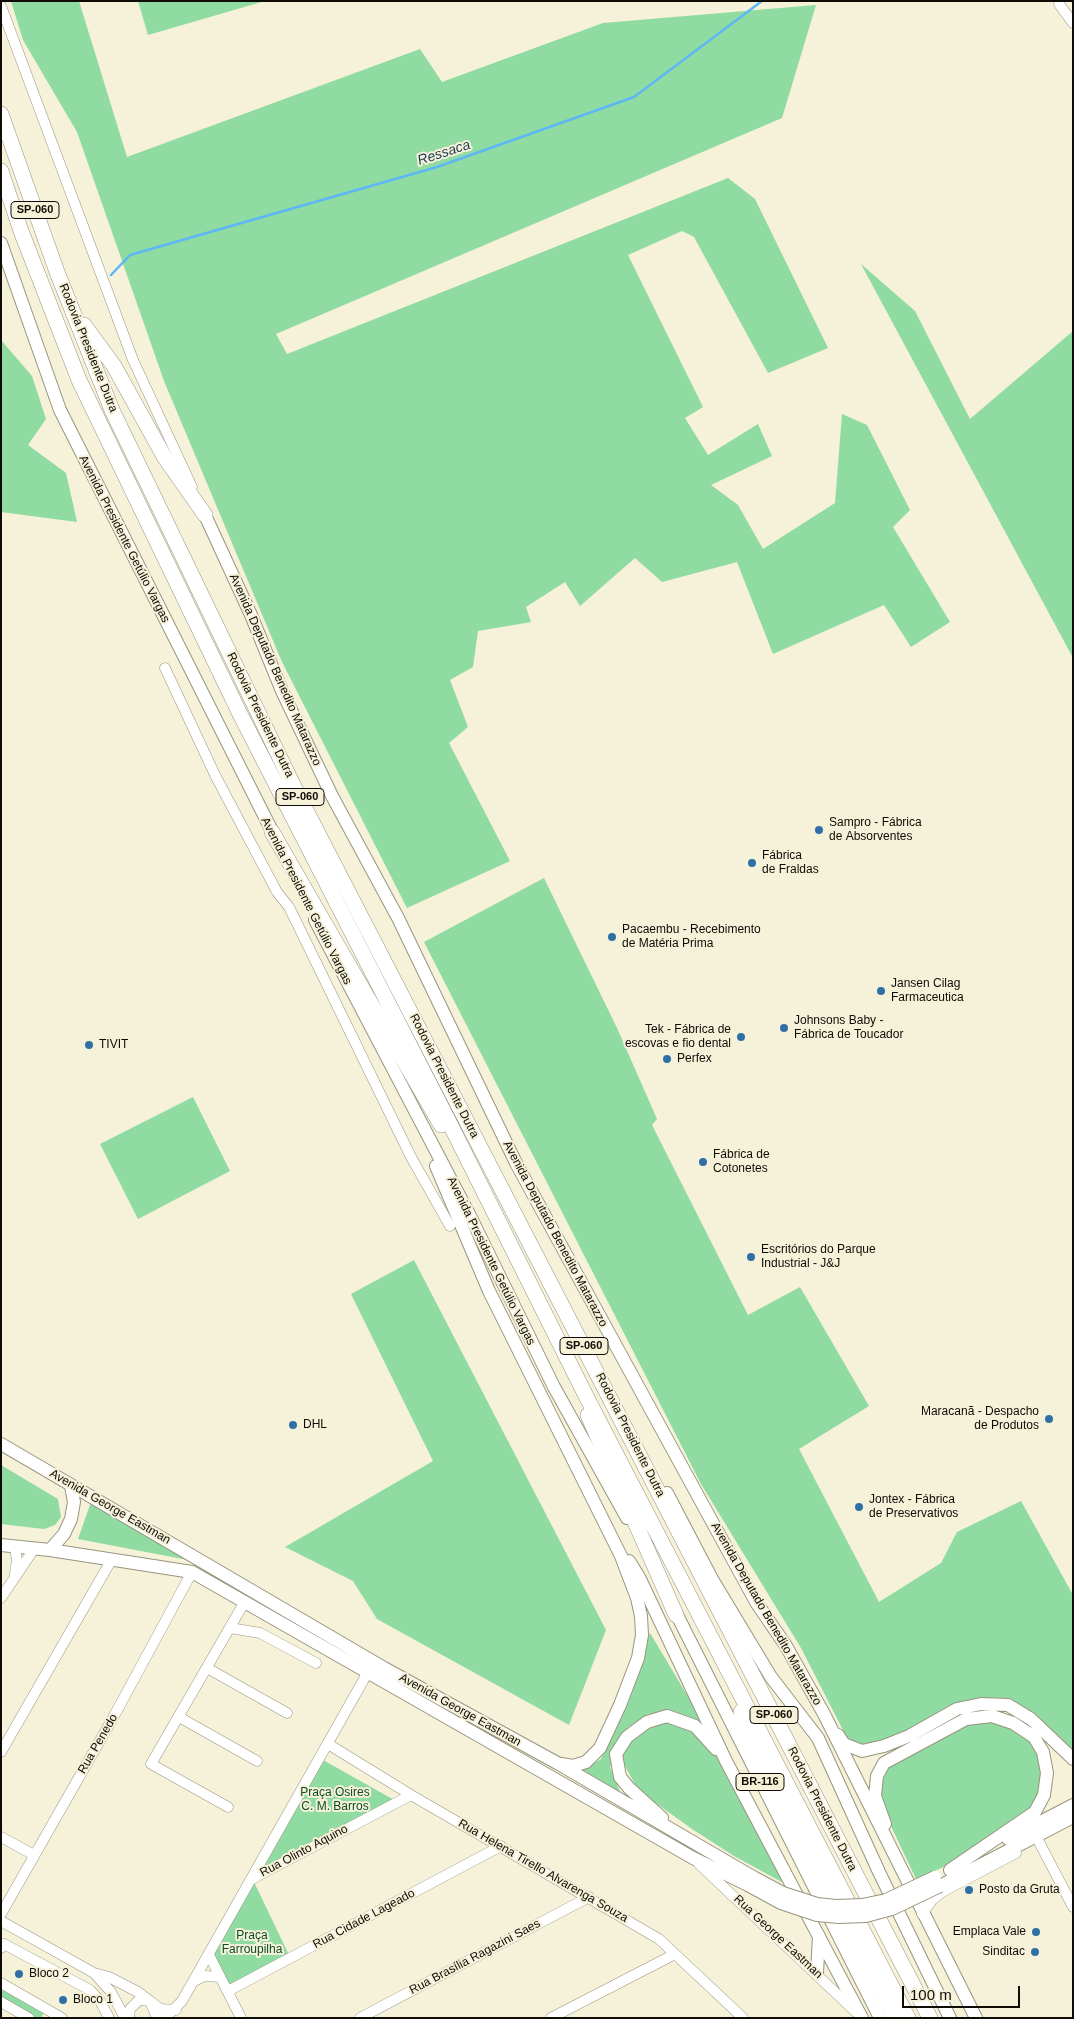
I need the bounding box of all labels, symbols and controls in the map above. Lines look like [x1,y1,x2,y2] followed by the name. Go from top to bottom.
[416,137,472,169] water label: Ressaca
[11,202,59,218] road number: SP-060
[56,282,120,414] street label: Rodovia Presidente Dutra
[75,453,173,625] street label: Avenida Presidente Getúlio Vargas
[226,572,324,768] street label: Avenida Deputado Benedito Matarazzo
[223,650,297,780] street label: Rodovia Presidente Dutra
[276,789,324,806] road number: SP-060
[257,815,355,987] street label: Avenida Presidente Getúlio Vargas
[829,816,922,844] place label: Sampro - Fábrica de Absorventes
[813,824,825,836] marker: Sampro - Fábrica de Absorventes
[762,849,819,877] place label: Fábrica de Fraldas
[746,857,758,869] marker: Fábrica de Fraldas
[622,923,761,951] place label: Pacaembu - Recebimento de Matéria Prima
[606,931,618,943] marker: Pacaembu - Recebimento de Matéria Prima
[891,977,964,1005] place label: Jansen Cilag Farmaceutica
[875,985,887,997] marker: Jansen Cilag Farmaceutica
[406,1012,482,1140] street label: Rodovia Presidente Dutra
[794,1014,903,1042] place label: Johnsons Baby - Fábrica de Toucador
[778,1022,790,1034] marker: Johnsons Baby - Fábrica de Toucador
[625,1023,731,1051] place label: Tek - Fábrica de escovas e fio dental
[735,1031,747,1043] marker: Tek - Fábrica de escovas e fio dental
[99,1038,128,1052] place label: TIVIT
[83,1039,95,1051] marker: TIVIT
[677,1052,712,1066] place label: Perfex
[661,1053,673,1065] marker: Perfex
[500,1139,610,1329] street label: Avenida Deputado Benedito Matarazzo
[713,1148,770,1176] place label: Fábrica de Cotonetes
[697,1156,709,1168] marker: Fábrica de Cotonetes
[444,1174,538,1348] street label: Avenida Presidente Getúlio Vargas
[761,1243,876,1271] place label: Escritórios do Parque Industrial - J&J
[745,1251,757,1263] marker: Escritórios do Parque Industrial - J&J
[560,1338,608,1354] road number: SP-060
[592,1371,668,1499] street label: Rodovia Presidente Dutra
[921,1405,1039,1433] place label: Maracanã - Despacho de Produtos
[1043,1413,1055,1425] marker: Maracanã - Despacho de Produtos
[303,1418,327,1432] place label: DHL
[287,1419,299,1431] marker: DHL
[47,1466,173,1548] street label: Avenida George Eastman
[869,1493,958,1521] place label: Jontex - Fábrica de Preservativos
[853,1501,865,1513] marker: Jontex - Fábrica de Preservativos
[708,1520,824,1708] street label: Avenida Deputado Benedito Matarazzo
[397,1670,523,1750] street label: Avenida George Eastman
[750,1706,798,1724] road number: SP-060
[75,1712,121,1776] street label: Rua Penedo
[784,1745,860,1873] street label: Rodovia Presidente Dutra
[736,1774,784,1790] road number: BR-116
[300,1786,370,1814] park label: Praça Osires C. M. Barros
[456,1816,630,1926] street label: Rua Helena Tirello Alvarenga Souza
[258,1822,350,1880] street label: Rua Olinto Aquino
[979,1883,1060,1897] place label: Posto da Gruta
[963,1884,975,1896] marker: Posto da Gruta
[311,1886,417,1952] street label: Rua Cidade Lageado
[731,1892,825,1982] street label: Rua George Eastman
[407,1916,543,1998] street label: Rua Brasília Ragazini Saes
[953,1925,1026,1939] place label: Emplaca Vale
[1030,1926,1042,1938] marker: Emplaca Vale
[222,1929,282,1957] park label: Praça Farroupilha
[982,1945,1025,1959] place label: Sinditac
[1029,1946,1041,1958] marker: Sinditac
[29,1967,69,1981] place label: Bloco 2
[13,1968,25,1980] marker: Bloco 2
[904,1976,1022,2008] scale bar
[910,1986,952,2003] text: 100 m
[73,1993,113,2007] place label: Bloco 1
[57,1994,69,2006] marker: Bloco 1

